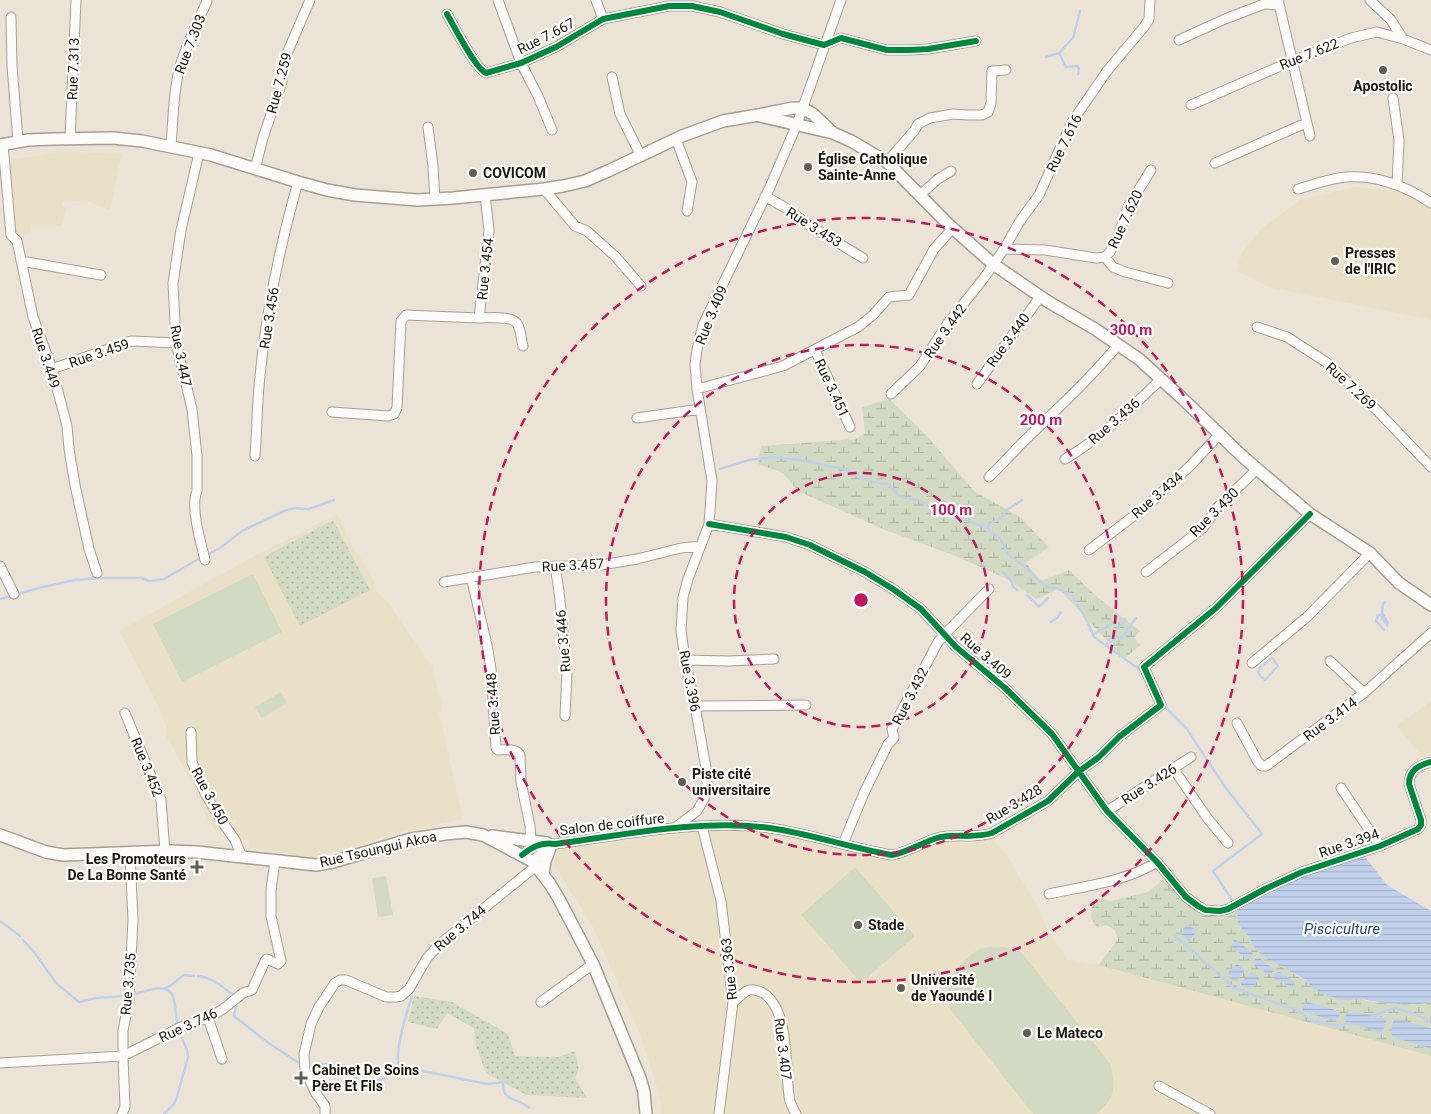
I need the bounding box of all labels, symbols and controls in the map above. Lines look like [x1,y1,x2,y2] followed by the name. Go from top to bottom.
[171,12,209,76] street label: Rue 7.303
[515,15,578,57] street label: Rue 7.667
[1277,35,1341,73] street label: Rue 7.622
[64,38,82,100] street label: Rue 7.313
[263,51,295,115] street label: Rue 7.259
[1377,64,1389,76] marker: Apostolic
[1353,78,1413,94] place label: Apostolic
[1043,111,1085,175] street label: Rue 7.616
[818,150,928,183] place label: Église Catholique Sainte-Anne
[802,161,814,173] marker: Église Catholique Sainte-Anne
[483,165,546,181] place label: COVICOM
[467,167,479,179] marker: COVICOM
[1105,187,1145,251] street label: Rue 7.620
[783,204,845,250] street label: Rue 3.453
[474,237,496,301] street label: Rue 3.454
[1345,245,1396,277] place label: Presses de l'IRIC
[1329,255,1341,267] marker: Presses de l'IRIC
[692,283,730,347] street label: Rue 3.409
[256,286,282,350] street label: Rue 3.456
[921,301,970,361] street label: Rue 3.442
[983,310,1033,370] street label: Rue 3.440
[1110,321,1152,339] text: 300 m
[167,324,195,388] street label: Rue 3.447
[29,326,63,390] street label: Rue 3.449
[67,335,131,371] street label: Rue 3.459
[812,356,852,420] street label: Rue 3.451
[1323,359,1379,413] street label: Rue 7.269
[1085,394,1143,448] street label: Rue 3.436
[1020,411,1062,429] text: 200 m
[1128,468,1186,522] street label: Rue 3.434
[1186,484,1242,540] street label: Rue 3.430
[930,501,972,519] text: 100 m
[541,555,605,575] street label: Rue 3.457
[852,591,870,609] centre of rings
[552,609,574,673] street label: Rue 3.446
[957,629,1015,683] street label: Rue 3.409
[676,649,704,713] street label: Rue 3.396
[889,664,931,727] street label: Rue 3.432
[483,672,503,736] street label: Rue 3.448
[1300,694,1360,744] street label: Rue 3.414
[128,735,166,799] street label: Rue 3.452
[1118,760,1180,808] street label: Rue 3.426
[188,765,232,827] street label: Rue 3.450
[692,766,771,798] place label: Piste cité universitaire
[676,776,688,788] marker: Piste cité universitaire
[983,781,1045,827] street label: Rue 3.428
[559,810,665,838] street label: Salon de coiffure
[1317,825,1381,861] street label: Rue 3.394
[318,828,438,870] street label: Rue Tsoungui Akoa
[67,851,186,883] place label: Les Promoteurs De La Bonne Santé
[190,860,204,874] marker: Les Promoteurs De La Bonne Santé
[431,902,489,954] street label: Rue 3.744
[868,917,905,933] place label: Stade
[852,919,864,931] marker: Stade
[1304,920,1380,938] water label: Pisciculture
[718,937,740,1001] street label: Rue 3.363
[117,952,139,1016] street label: Rue 3.735
[911,972,992,1004] place label: Université de Yaoundé I
[895,982,907,994] marker: Université de Yaoundé I
[156,1005,220,1045] street label: Rue 3.746
[771,1017,795,1081] street label: Rue 3.407
[1037,1025,1103,1041] place label: Le Mateco
[1021,1027,1033,1039] marker: Le Mateco
[312,1062,419,1094] place label: Cabinet De Soins Père Et Fils
[294,1071,308,1085] marker: Cabinet De Soins Père Et Fils

